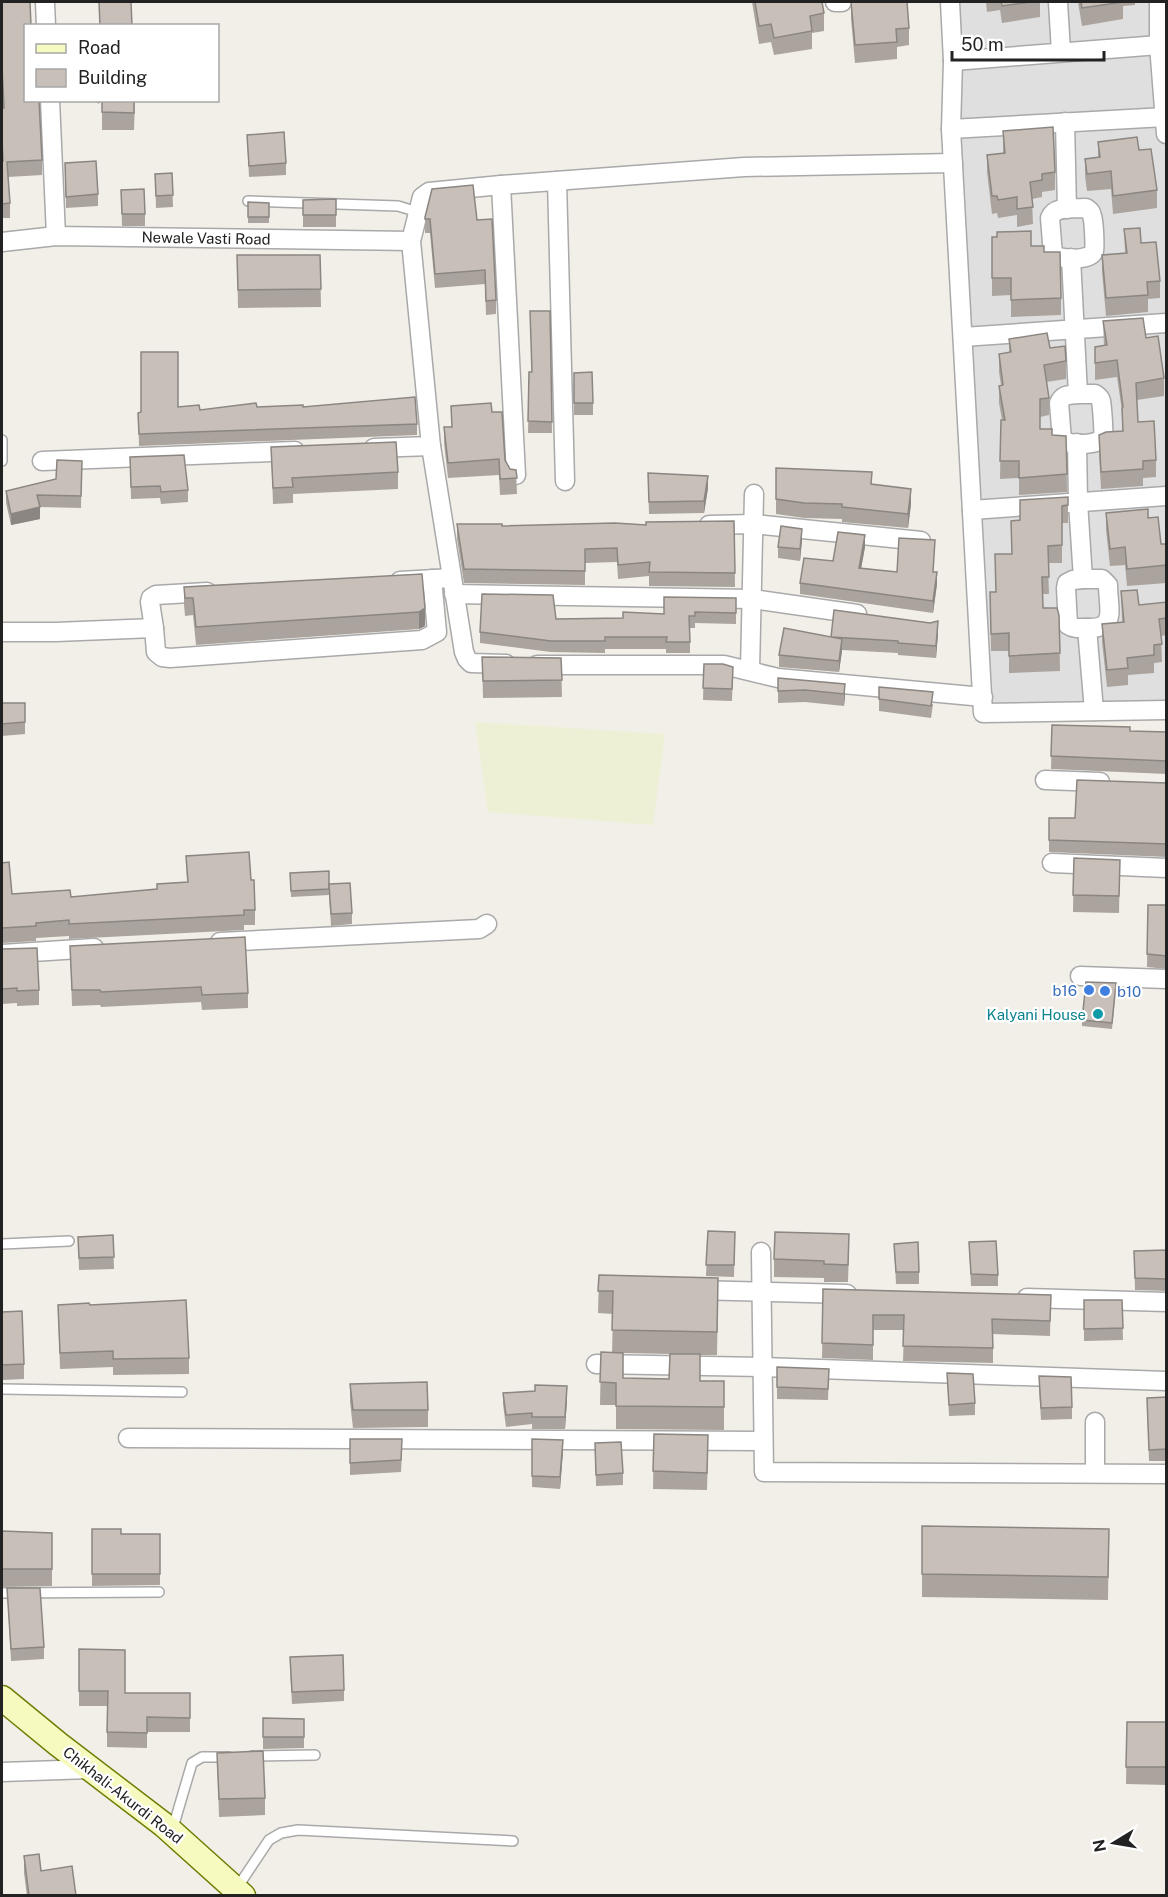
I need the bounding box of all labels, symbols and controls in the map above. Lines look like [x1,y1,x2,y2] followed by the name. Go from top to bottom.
[24,24,219,102] legend
[952,24,1104,62] scale bar
[961,34,1004,55] text: 50 m
[78,37,121,58] text: Road
[78,67,147,88] text: Building
[141,228,271,248] street label: Newale Vasti Road
[1053,982,1077,999] place label: b16
[1082,983,1096,997] marker: b16
[1117,983,1141,1000] place label: b10
[1098,984,1112,998] marker: b10
[987,1006,1086,1023] place label: Kalyani House
[1091,1007,1105,1021] marker: Kalyani House
[60,1743,186,1847] street label: Chikhali-Akurdi Road
[1084,1813,1144,1873] north arrow
[1089,1838,1110,1854] text: N

